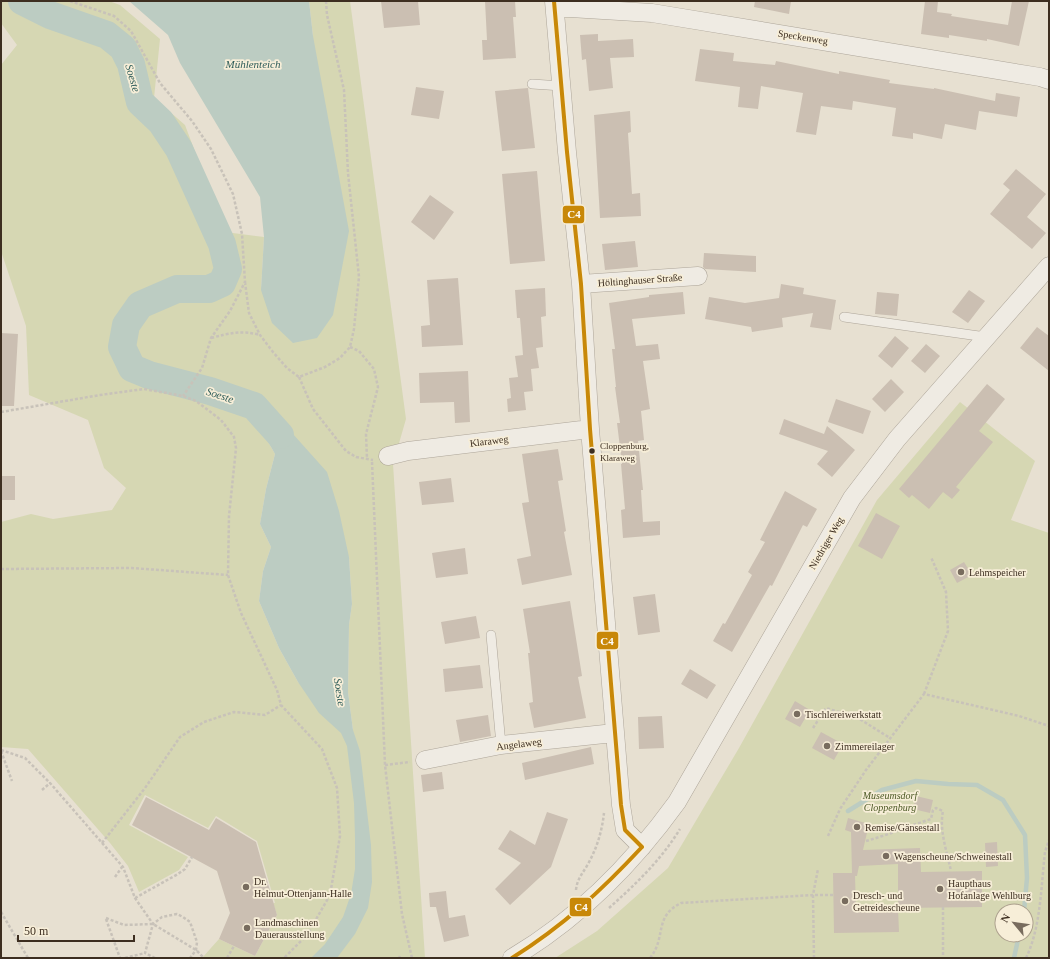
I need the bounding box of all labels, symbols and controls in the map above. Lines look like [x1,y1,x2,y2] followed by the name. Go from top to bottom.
[777,28,829,46] street label: Speckenweg
[225,58,281,70] water label: Mühlenteich
[123,63,143,93] water label: Soeste
[562,205,585,224] line badge: C4
[567,208,581,220] text: C4
[597,272,683,288] street label: Höltinghauser Straße
[205,385,235,405] water label: Soeste
[469,433,509,449] street label: Klaraweg
[600,441,649,463] place label: Cloppenburg, Klaraweg
[587,446,597,456] marker: Cloppenburg, Klaraweg
[807,515,845,571] street label: Niedriger Weg
[956,567,966,577] marker: Lehmspeicher
[969,567,1026,578] place label: Lehmspeicher
[596,631,619,650] line badge: C4
[600,635,614,647] text: C4
[332,677,348,707] water label: Soeste
[792,709,802,719] marker: Tischlereiwerkstatt
[805,709,882,720] place label: Tischlereiwerkstatt
[496,736,542,752] street label: Angelaweg
[822,741,832,751] marker: Zimmereilager
[835,741,895,752] place label: Zimmereilager
[862,790,918,813] park label: Museumsdorf Cloppenburg
[852,822,862,832] marker: Remise/Gänsestall
[865,822,940,833] place label: Remise/Gänsestall
[881,851,891,861] marker: Wagenscheune/Schweinestall
[894,851,1012,862] place label: Wagenscheune/Schweinestall
[254,876,352,899] place label: Dr. Helmut-Ottenjann-Halle
[948,878,1031,901] place label: Haupthaus Hofanlage Wehlburg
[241,882,251,892] marker: Dr. Helmut-Ottenjann-Halle
[935,884,945,894] marker: Haupthaus Hofanlage Wehlburg
[853,890,920,913] place label: Dresch- und Getreidescheune
[840,896,850,906] marker: Dresch- und Getreidescheune
[569,897,592,917] line badge: C4
[574,901,588,913] text: C4
[994,903,1034,943] north arrow
[998,912,1012,925] text: N
[18,917,134,943] scale bar
[255,917,324,940] place label: Landmaschinen Dauerausstellung
[242,923,252,933] marker: Landmaschinen Dauerausstellung
[24,924,49,938] text: 50 m

